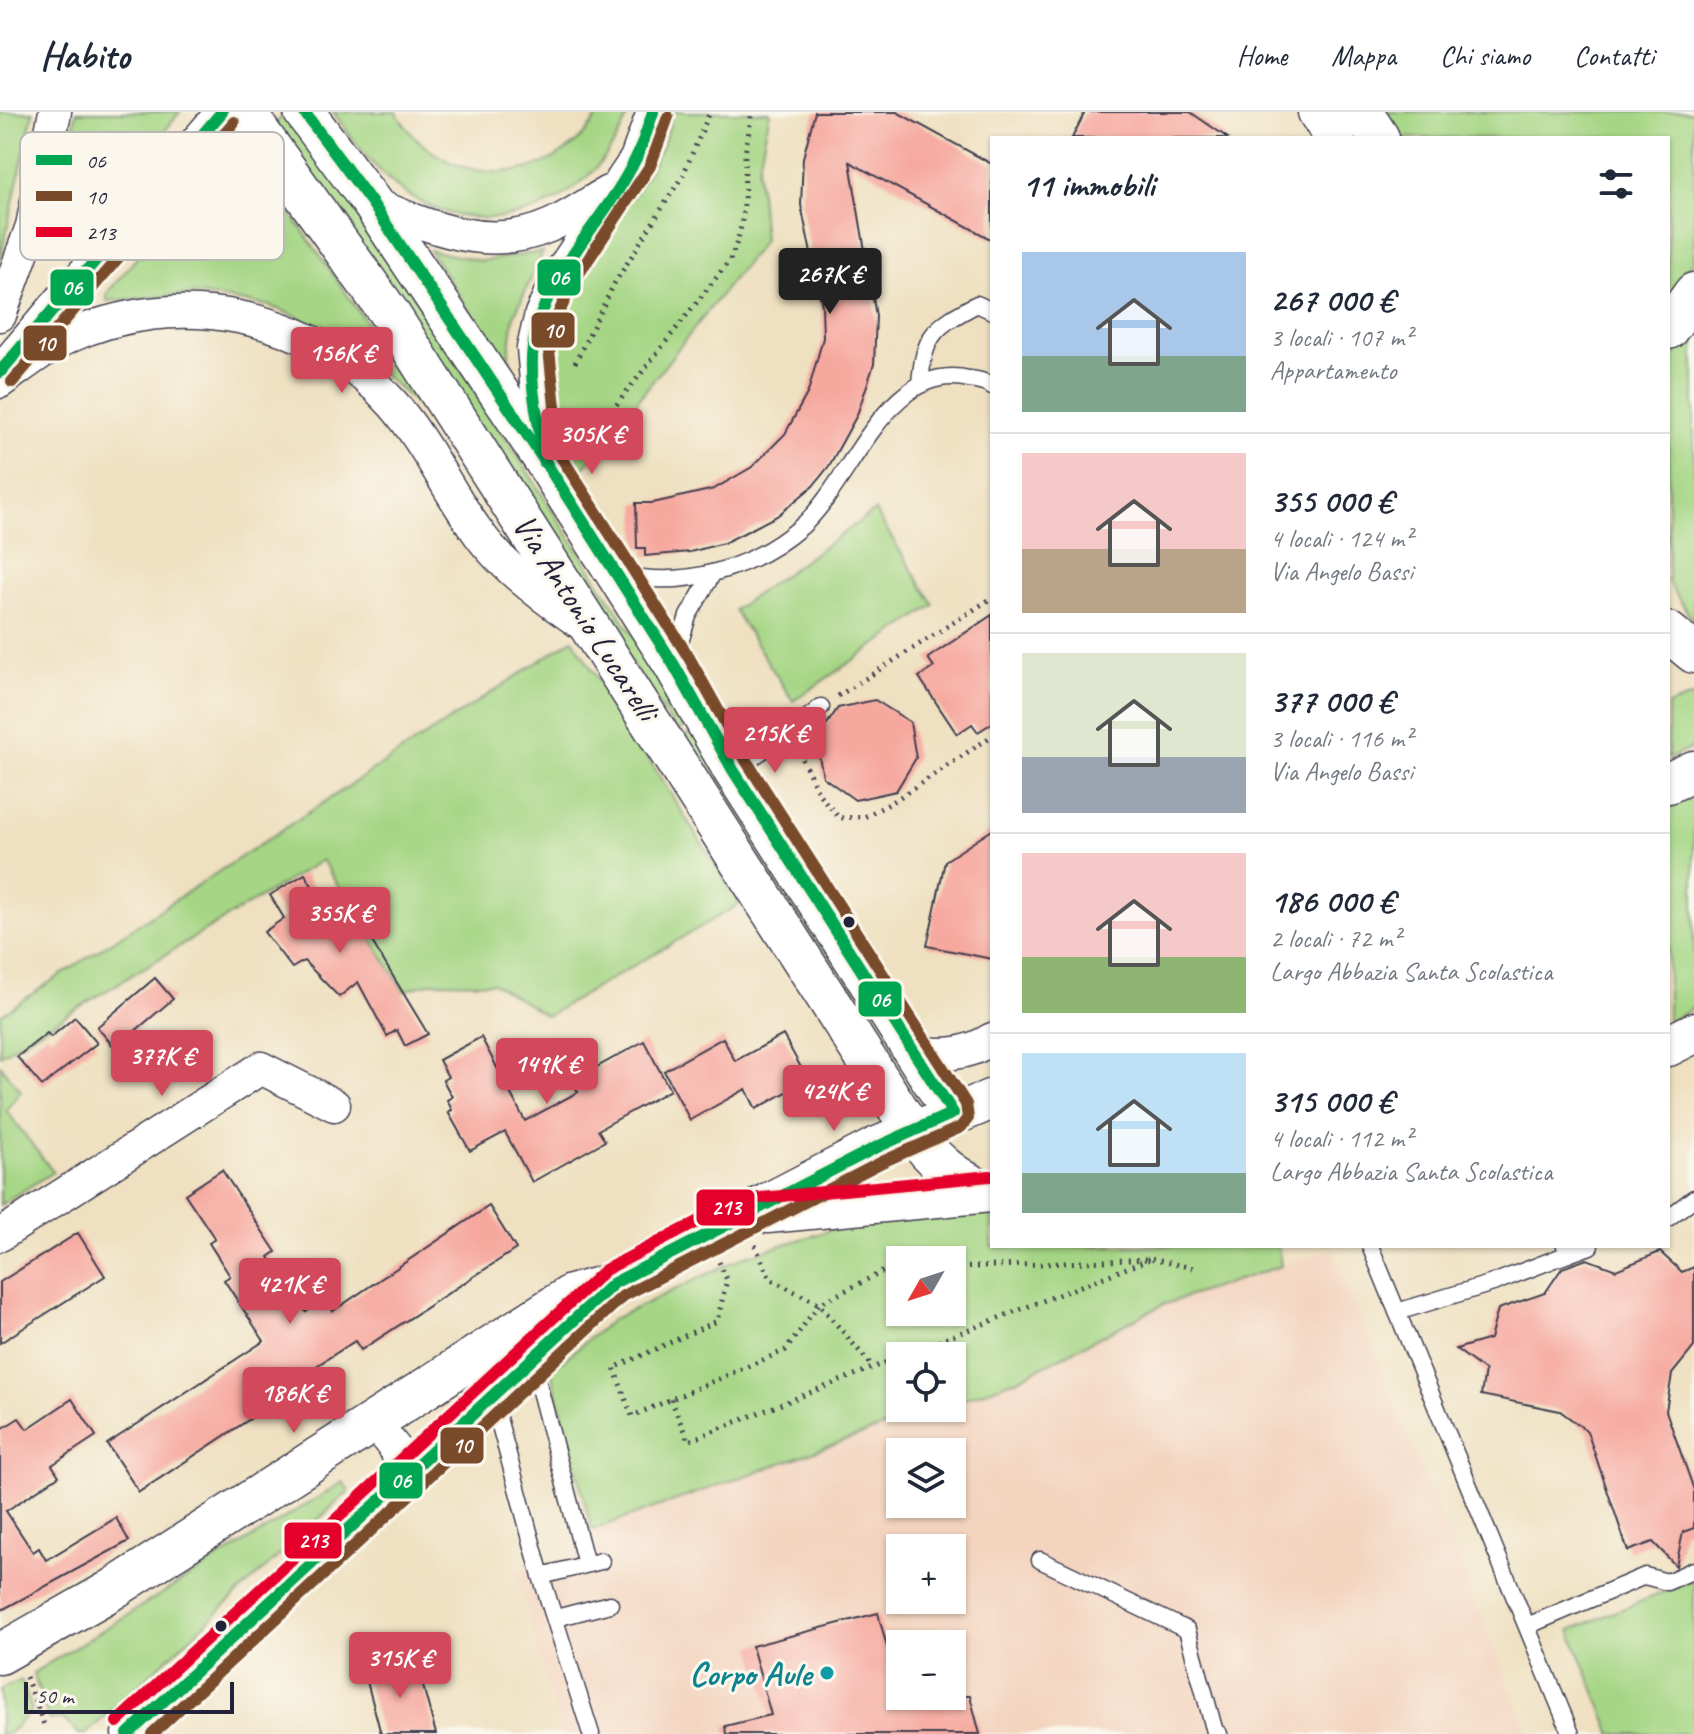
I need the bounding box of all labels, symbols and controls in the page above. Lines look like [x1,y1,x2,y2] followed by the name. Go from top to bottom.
[40,32,129,79] text: Habito
[1237,38,1287,73] text: Home
[1331,38,1396,73] text: Mappa
[1440,38,1530,73] text: Chi siamo
[1574,38,1654,73] text: Contatti
[20,132,284,260] legend
[86,147,107,175] text: 06
[1594,162,1638,206] icon: filters
[1022,163,1154,206] text: 11 immobili
[86,183,108,211] text: 10
[86,219,118,247] text: 213
[765,248,895,316] pin: 267K €
[797,257,863,290] text: 267K €
[536,258,582,297] line badge: 06
[549,264,571,292] text: 06
[49,268,95,307] line badge: 06
[62,274,84,302] text: 06
[1270,278,1394,321] text: 267 000 €
[1086,284,1182,380] icon: home
[530,311,576,349] line badge: 10
[543,317,565,345] text: 10
[1270,321,1412,354] text: 3 locali · 107 m²
[22,324,68,362] line badge: 10
[277,327,407,395] pin: 156K €
[35,330,57,358] text: 10
[309,336,375,369] text: 156K €
[1270,354,1396,387] text: Appartamento
[527,408,657,476] pin: 305K €
[559,417,625,450] text: 305K €
[1270,479,1392,522] text: 355 000 €
[1086,485,1182,581] icon: home
[503,506,671,732] street label: Via Antonio Lucarelli
[1270,522,1412,555] text: 4 locali · 124 m²
[1270,555,1413,588] text: Via Angelo Bassi
[1270,679,1393,722] text: 377 000 €
[1086,685,1182,781] icon: home
[710,707,840,775] pin: 215K €
[742,716,808,749] text: 215K €
[1270,722,1412,755] text: 3 locali · 116 m²
[1270,755,1413,788] text: Via Angelo Bassi
[1270,879,1394,922] text: 186 000 €
[1086,885,1182,981] icon: home
[275,887,405,955] pin: 355K €
[307,896,373,929] text: 355K €
[841,914,857,930] unlabelled marker
[1270,922,1400,955] text: 2 locali · 72 m²
[1270,955,1552,988] text: Largo Abbazia Santa Scolastica
[857,980,903,1018] line badge: 06
[870,986,892,1014] text: 06
[97,1030,227,1098] pin: 377K €
[482,1038,612,1106] pin: 149K €
[129,1039,195,1072] text: 377K €
[514,1047,580,1080] text: 149K €
[769,1065,899,1133] pin: 424K €
[801,1074,867,1107] text: 424K €
[1270,1079,1393,1122] text: 315 000 €
[1086,1085,1182,1181] icon: home
[1270,1122,1412,1155] text: 4 locali · 112 m²
[1270,1155,1552,1188] text: Largo Abbazia Santa Scolastica
[695,1188,756,1227] line badge: 213
[711,1194,743,1222] text: 213
[886,1246,966,1326] north arrow
[886,1246,966,1710] map controls
[225,1258,355,1326] pin: 421K €
[257,1267,323,1300] text: 421K €
[886,1342,966,1422] button: locate
[229,1367,359,1435] pin: 186K €
[261,1376,327,1409] text: 186K €
[439,1426,485,1465] line badge: 10
[452,1432,474,1460] text: 10
[886,1438,966,1518] button: layers
[378,1461,424,1500] line badge: 06
[391,1467,413,1495] text: 06
[283,1521,343,1560] line badge: 213
[298,1527,330,1555] text: 213
[886,1534,966,1614] button: +
[213,1618,229,1634] unlabelled marker
[886,1630,966,1710] button: −
[335,1632,465,1700] pin: 315K €
[367,1641,433,1674] text: 315K €
[689,1652,815,1695] place label: Corpo Aule
[818,1664,836,1682] marker: Corpo Aule
[24,1678,234,1714] scale bar
[36,1682,73,1710] text: 50 m

